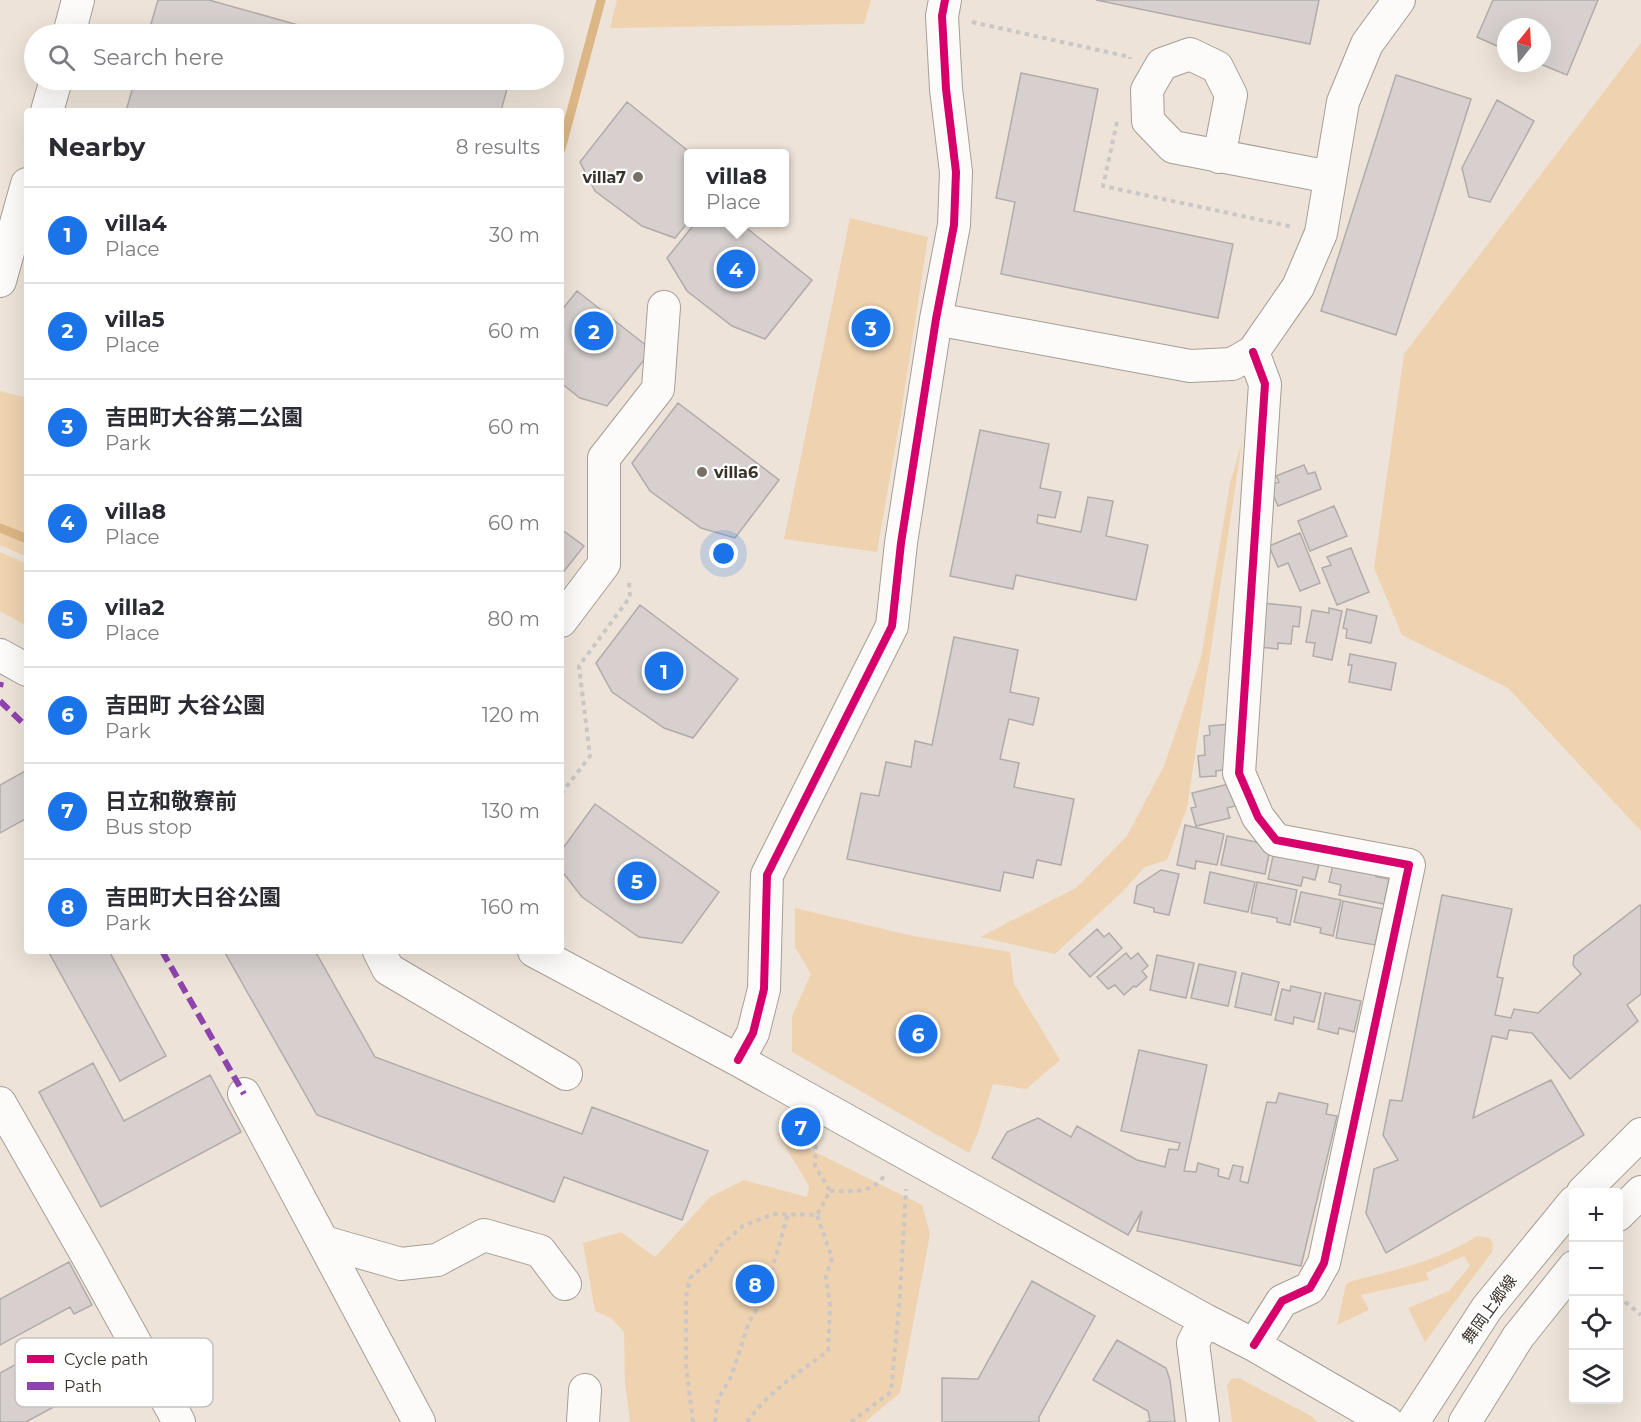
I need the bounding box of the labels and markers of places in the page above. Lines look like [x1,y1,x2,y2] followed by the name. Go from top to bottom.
[581,168,626,187] place label: villa7
[631,170,645,184] marker: villa7
[716,246,756,292] pin: 4
[852,306,890,350] pin: 3
[574,308,614,354] pin: 2
[713,463,758,482] place label: villa6
[695,465,709,479] marker: villa6
[644,648,684,694] pin: 1
[618,858,656,904] pin: 5
[898,1012,938,1056] pin: 6
[782,1104,820,1150] pin: 7
[736,1262,774,1306] pin: 8

